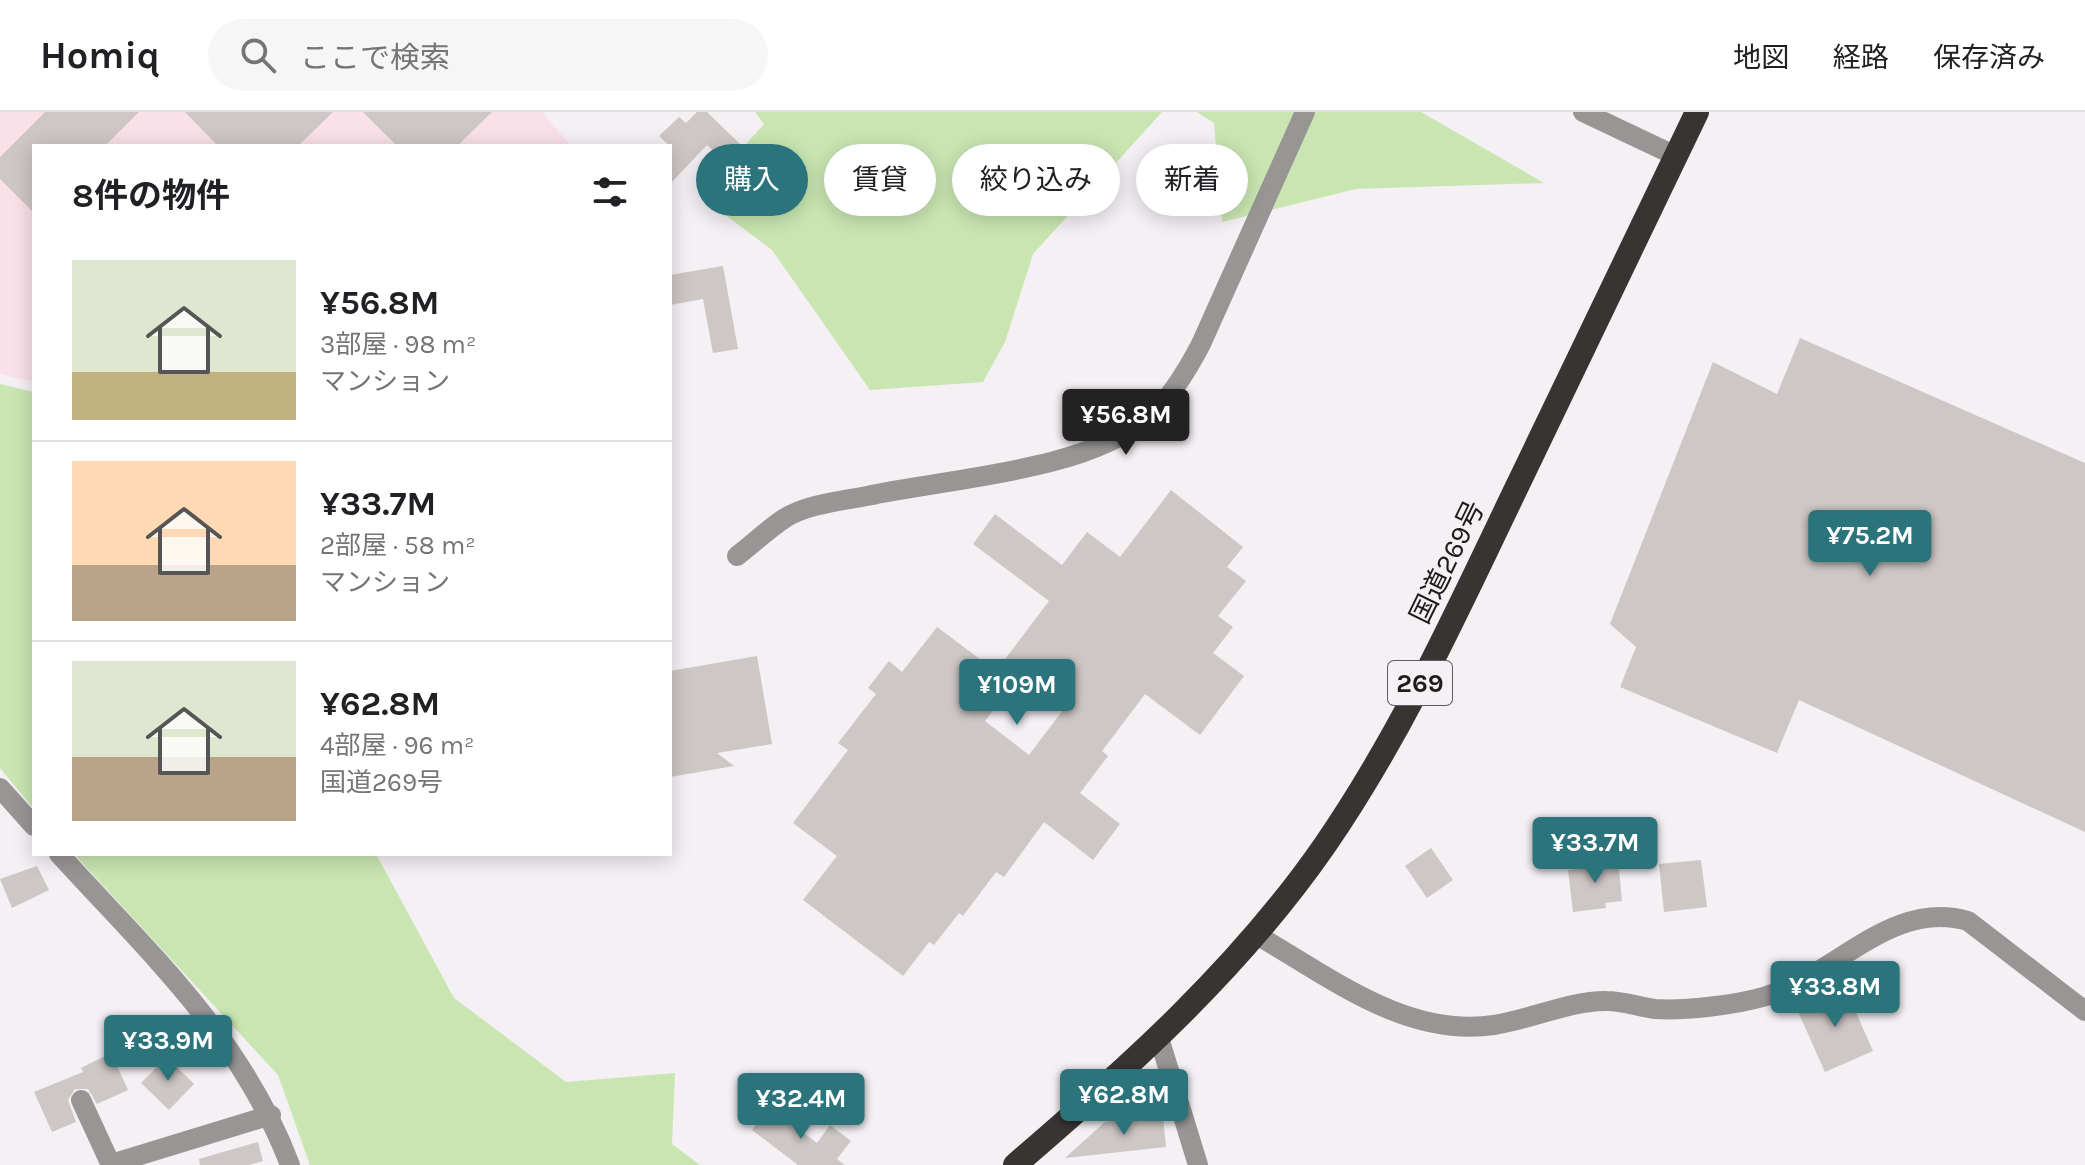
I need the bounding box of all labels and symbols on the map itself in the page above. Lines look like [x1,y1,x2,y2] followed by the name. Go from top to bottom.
[1061,389,1191,457] pin: ¥56.8M
[1403,495,1491,629] street label: 国道269号
[1805,510,1935,578] pin: ¥75.2M
[961,659,1073,727] pin: ¥109M
[1388,661,1452,705] road number: 269
[1530,817,1660,885] pin: ¥33.7M
[1770,961,1900,1029] pin: ¥33.8M
[103,1015,233,1083] pin: ¥33.9M
[1059,1069,1189,1137] pin: ¥62.8M
[736,1073,866,1141] pin: ¥32.4M

